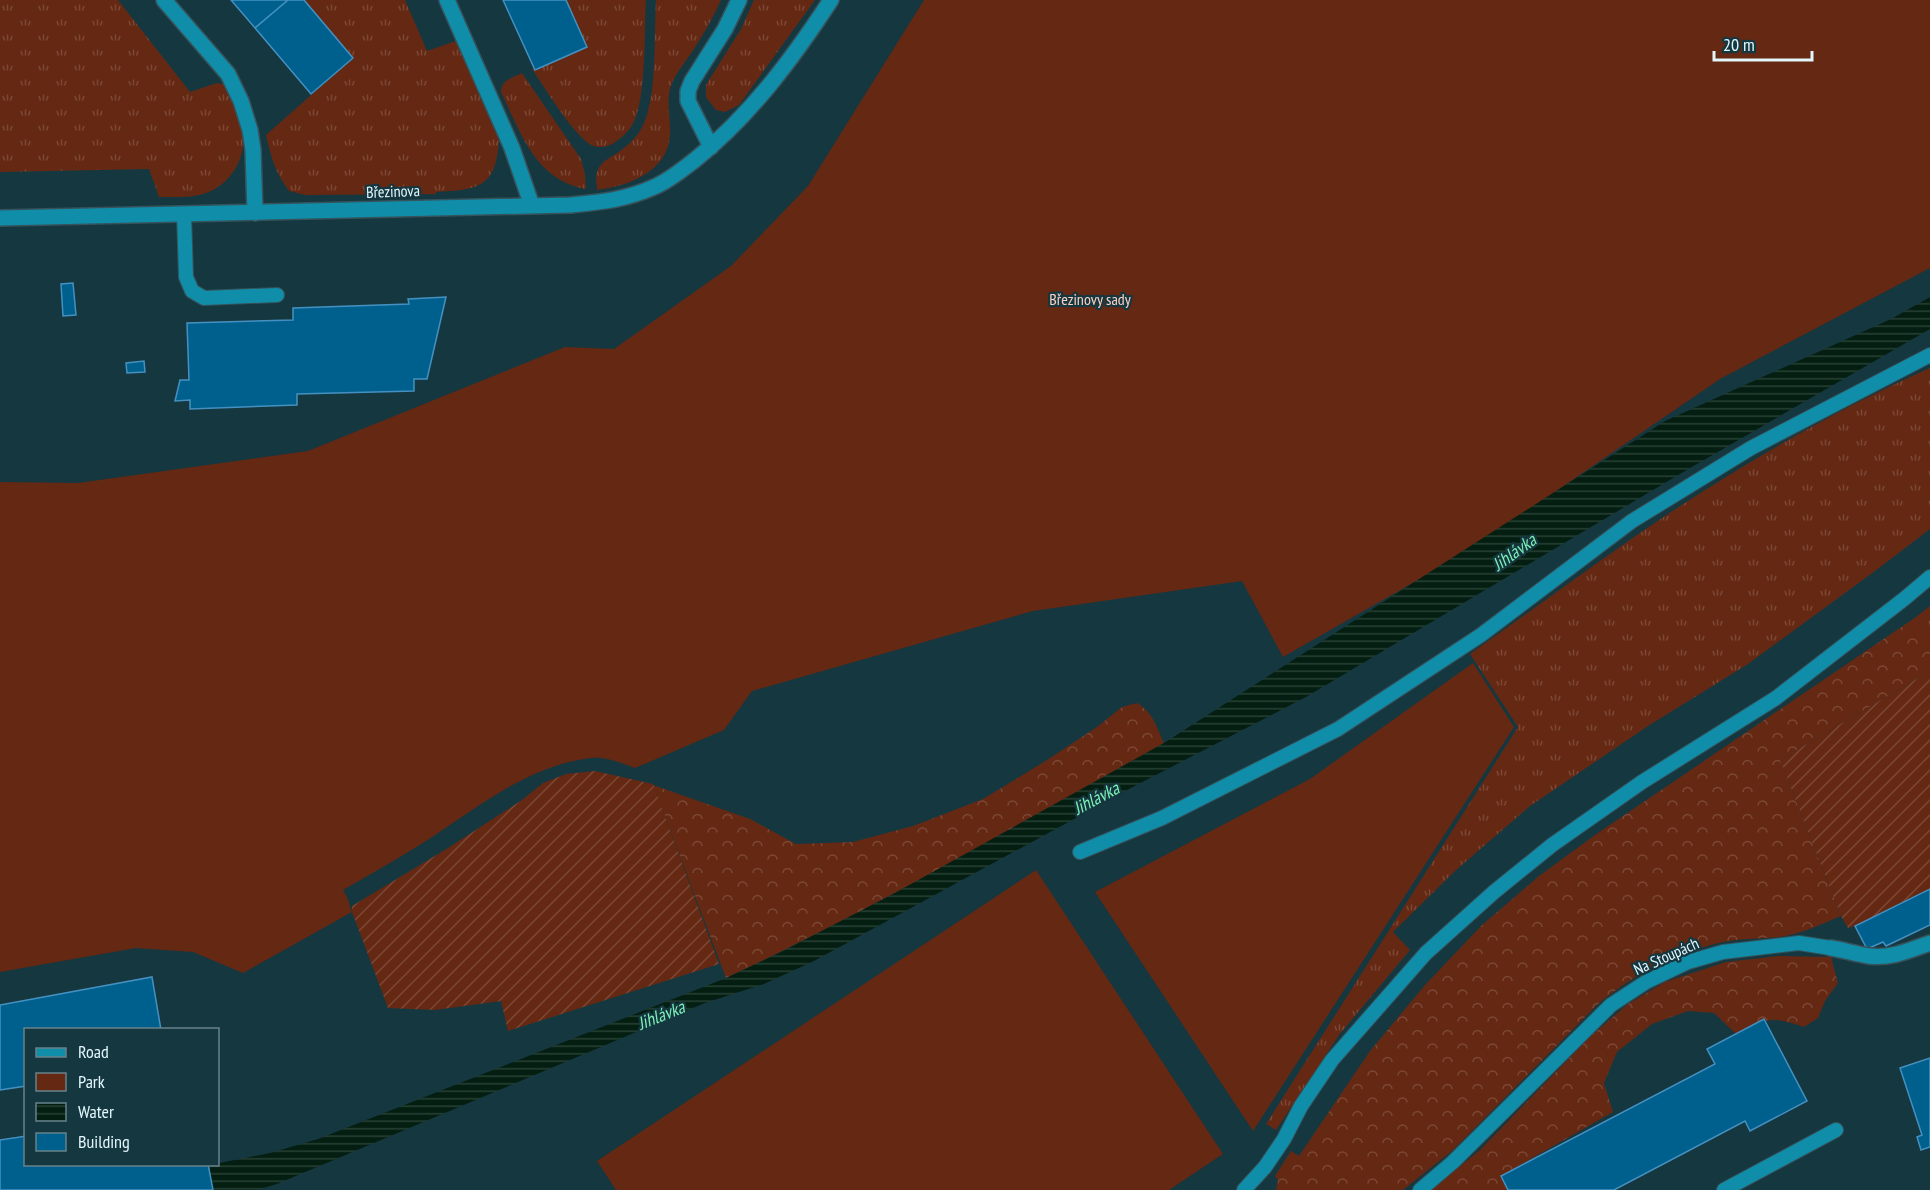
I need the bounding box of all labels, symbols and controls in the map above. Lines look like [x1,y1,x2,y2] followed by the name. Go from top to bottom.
[1714,24,1812,62] scale bar
[1723,33,1755,56] text: 20 m
[366,180,420,202] street label: Březinova
[1049,289,1131,309] park label: Březinovy sady
[1487,528,1541,576] water label: Jihlávka
[1068,776,1124,820] water label: Jihlávka
[1630,933,1702,979] street label: Na Stoupách
[633,995,689,1035] water label: Jihlávka
[24,1028,219,1166] legend
[78,1040,109,1063] text: Road
[78,1070,105,1093] text: Park
[78,1100,114,1123] text: Water
[78,1130,130,1153] text: Building

